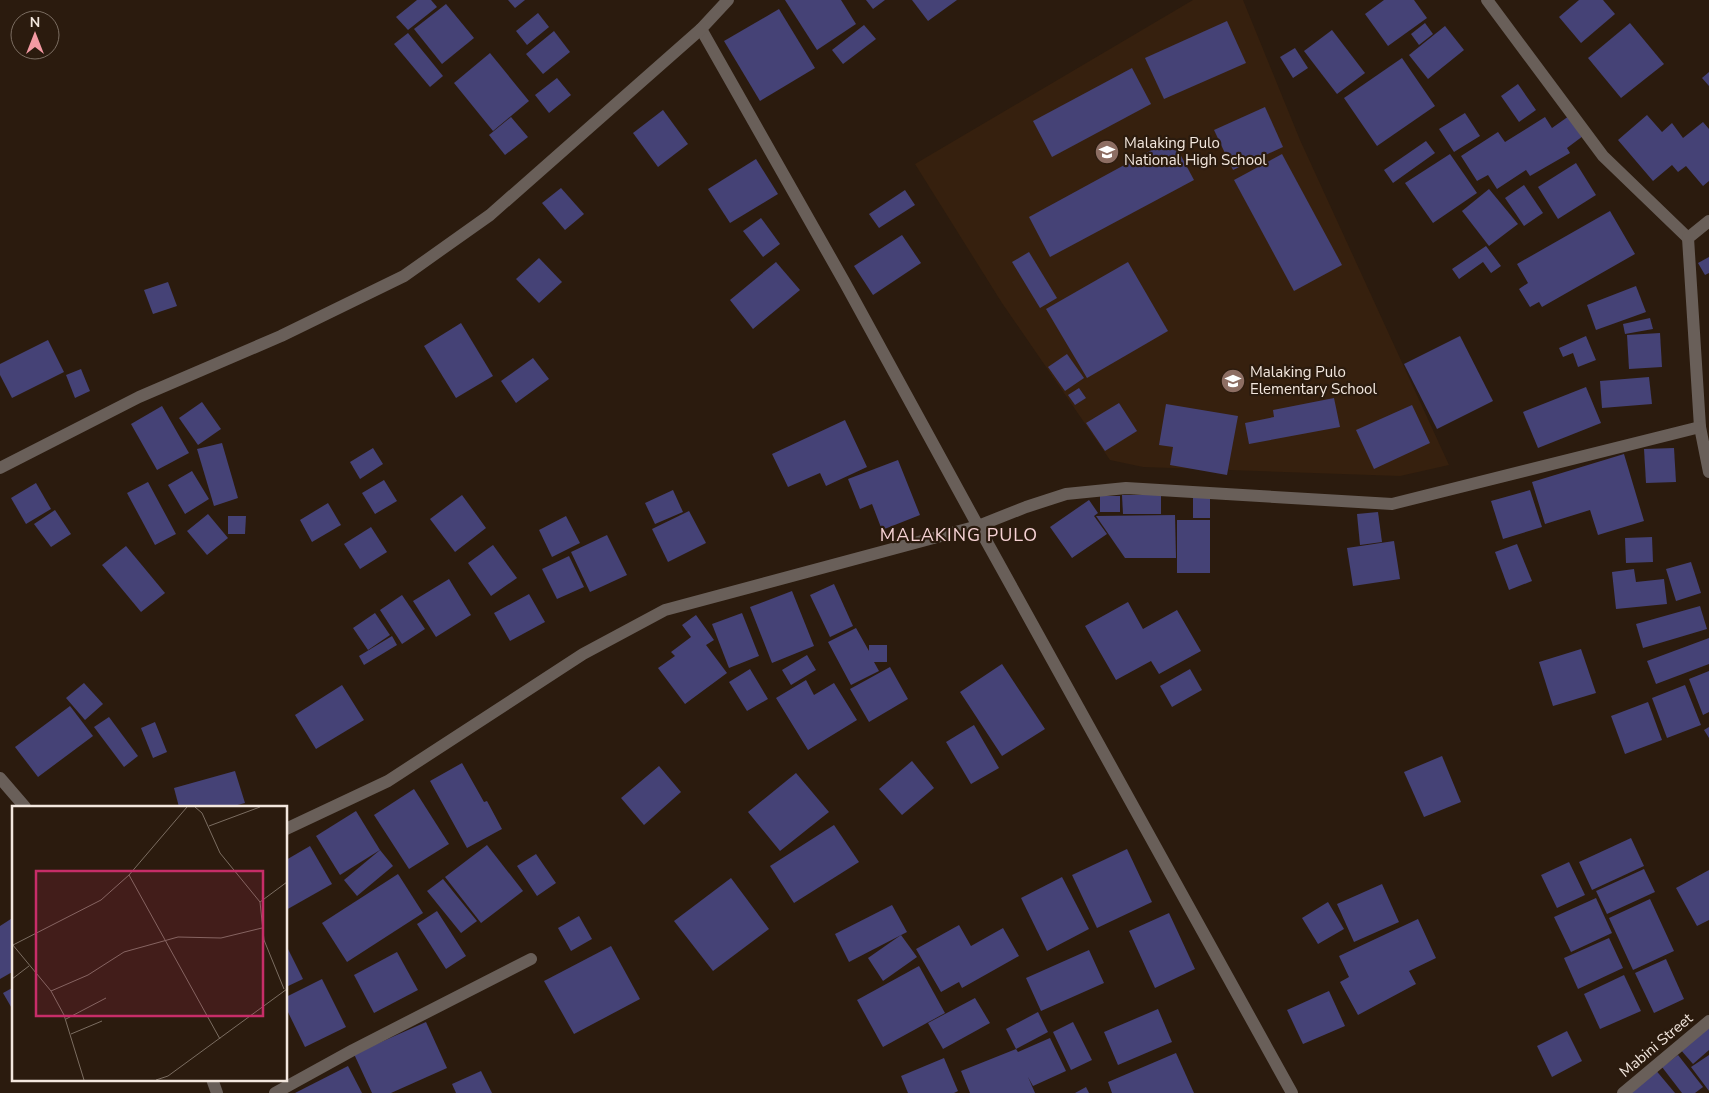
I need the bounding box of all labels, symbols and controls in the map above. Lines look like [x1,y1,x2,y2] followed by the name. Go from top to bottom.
[10,10,60,60] north arrow
[30,13,40,32] text: N
[1124,133,1267,170] place label: Malaking Pulo National High School
[1094,139,1120,165] school or university icon: Malaking Pulo National High School
[1250,362,1377,399] place label: Malaking Pulo Elementary School
[1220,368,1246,394] school or university icon: Malaking Pulo Elementary School
[880,523,1038,547] district label: MALAKING PULO
[12,806,288,1080] inset map
[1615,1008,1697,1082] street label: Mabini Street

